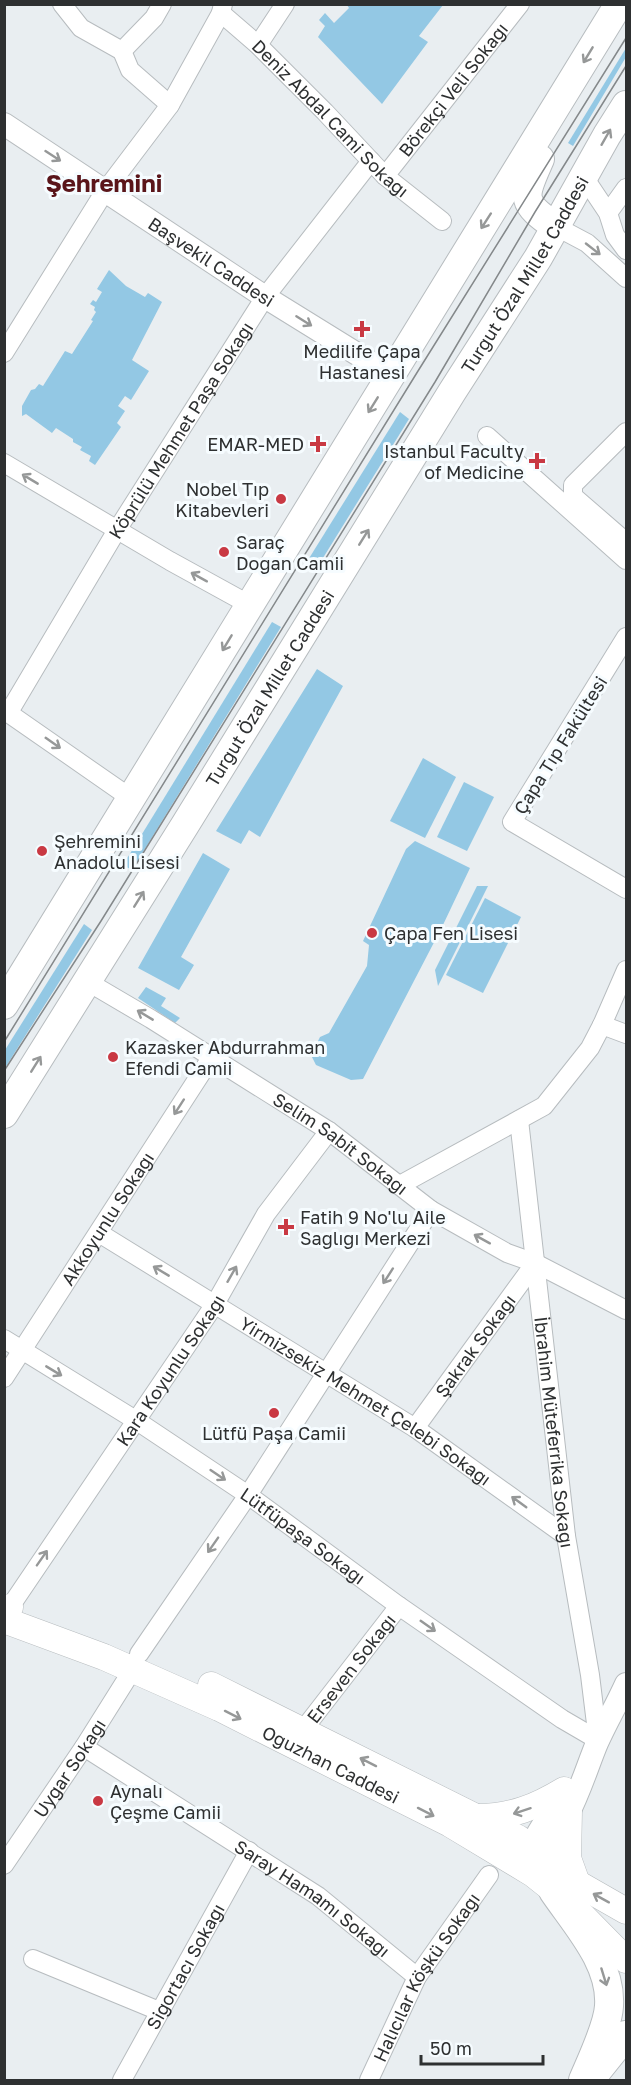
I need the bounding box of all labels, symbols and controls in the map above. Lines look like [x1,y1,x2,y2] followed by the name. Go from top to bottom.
[394,18,512,161] street label: Börekçi Veli Sokağı
[248,35,413,202] street label: Deniz Abdal Cami Sokağı
[582,46,594,63] one-way arrow
[601,129,613,146] one-way arrow
[45,150,61,162] one-way arrow
[46,168,162,197] district label: Şehremini
[456,172,593,377] street label: Turgut Özal Millet Caddesi
[144,212,279,311] street label: Başvekil Caddesi
[480,212,492,228] one-way arrow
[585,242,601,255] one-way arrow
[295,316,312,328] one-way arrow
[103,318,257,542] street label: Köprülü Mehmet Paşa Sokağı
[353,320,371,338] marker: Medilife Çapa Hastanesi
[303,340,421,383] place label: Medilife Çapa Hastanesi
[367,396,379,413] one-way arrow
[207,433,304,455] place label: EMAR-MED
[309,435,327,453] marker: EMAR-MED
[384,440,524,483] place label: Istanbul Faculty of Medicine
[528,452,546,470] marker: Istanbul Faculty of Medicine
[22,472,39,484] one-way arrow
[175,478,269,521] place label: Nobel Tıp Kitabevleri
[274,492,288,506] marker: Nobel Tıp Kitabevleri
[358,529,370,546] one-way arrow
[236,531,344,574] place label: Saraç Doğan Camii
[217,545,231,559] marker: Saraç Doğan Camii
[191,571,208,583] one-way arrow
[201,586,338,790] street label: Turgut Özal Millet Caddesi
[221,634,233,651] one-way arrow
[509,672,611,818] street label: Çapa Tıp Fakültesi
[44,737,60,749] one-way arrow
[54,830,180,873] place label: Şehremini Anadolu Lisesi
[35,844,49,858] marker: Şehremini Anadolu Lisesi
[133,891,145,908] one-way arrow
[384,922,518,944] place label: Çapa Fen Lisesi
[365,926,379,940] marker: Çapa Fen Lisesi
[137,1009,154,1021] one-way arrow
[125,1036,325,1079] place label: Kazasker Abdurrahman Efendi Camii
[106,1050,120,1064] marker: Kazasker Abdurrahman Efendi Camii
[29,1056,42,1073] one-way arrow
[269,1088,412,1199] street label: Selim Sabit Sokağı
[173,1098,185,1115] one-way arrow
[56,1148,158,1289] street label: Akkoyunlu Sokağı
[300,1206,446,1249] place label: Fatih 9 No'lu Aile Sağlığı Merkezi
[277,1218,295,1236] marker: Fatih 9 No'lu Aile Sağlığı Merkezi
[474,1232,491,1244] one-way arrow
[153,1264,170,1277] one-way arrow
[226,1266,238,1283] one-way arrow
[381,1268,394,1285] one-way arrow
[430,1290,520,1401] street label: Şakrak Sokağı
[111,1291,229,1450] street label: Kara Koyunlu Sokağı
[236,1312,495,1490] street label: Yirmizsekiz Mehmet Çelebi Sokağı
[530,1315,579,1549] street label: İbrahim Müteferrika Sokağı
[45,1365,62,1377] one-way arrow
[267,1406,281,1420] marker: Lütfü Paşa Camii
[202,1422,346,1444] place label: Lütfü Paşa Camii
[210,1469,226,1481] one-way arrow
[237,1482,370,1589] street label: Lütfüpaşa Sokağı
[511,1496,527,1508] one-way arrow
[207,1537,219,1553] one-way arrow
[36,1551,48,1567] one-way arrow
[302,1609,400,1727] street label: Erseven Sokağı
[419,1620,435,1632] one-way arrow
[224,1709,241,1721] one-way arrow
[29,1714,110,1822] street label: Uygar Sokağı
[259,1721,403,1808] street label: Oğuzhan Caddesi
[359,1756,377,1768] one-way arrow
[110,1780,221,1823] place label: Aynalı Çeşme Camii
[91,1794,105,1808] marker: Aynalı Çeşme Camii
[417,1806,434,1818] one-way arrow
[513,1806,532,1817] one-way arrow
[231,1835,395,1961] street label: Saray Hamamı Sokağı
[368,1888,484,2065] street label: Halıcılar Köşkü Sokağı
[593,1892,610,1904] one-way arrow
[141,1900,229,2033] street label: Sigortacı Sokağı
[599,1967,610,1986] one-way arrow
[421,2028,542,2066] scale bar
[430,2037,472,2059] text: 50 m

